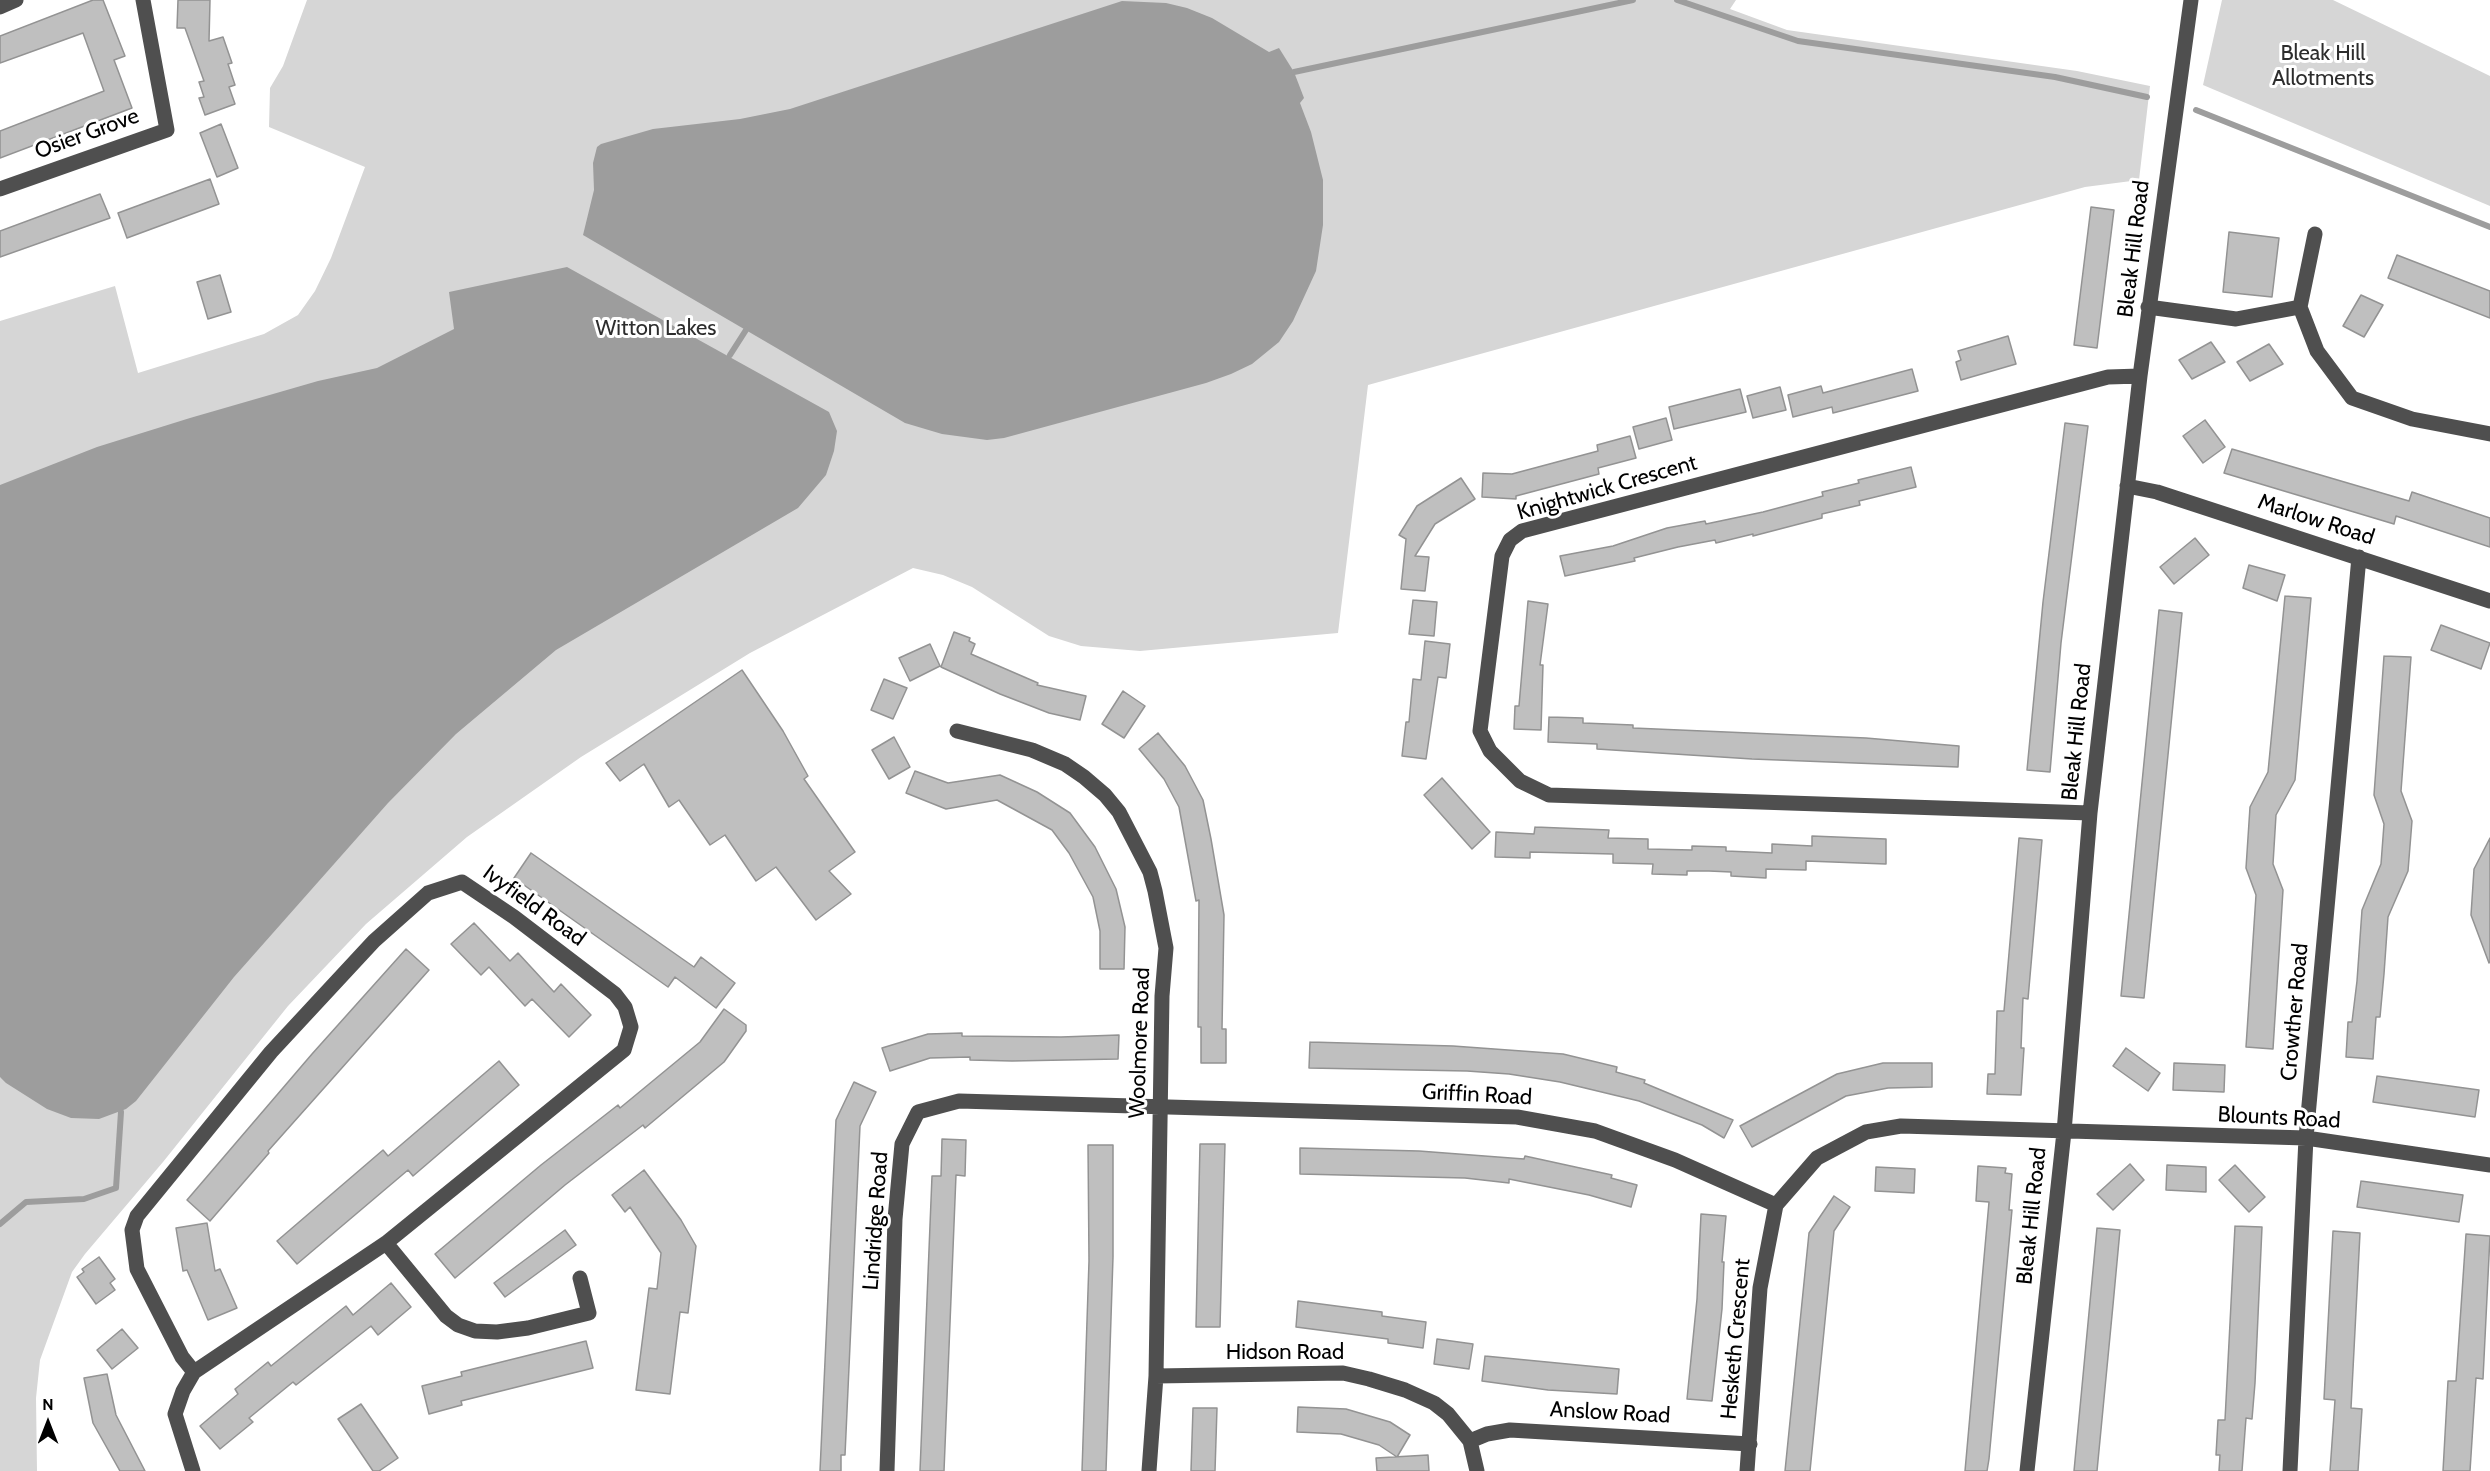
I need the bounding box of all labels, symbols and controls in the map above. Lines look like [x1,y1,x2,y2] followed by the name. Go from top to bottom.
[2272,41,2374,92] park label: Bleak Hill Allotments
[31,103,143,165] street label: Osier Grove
[2113,179,2155,319] street label: Bleak Hill Road
[596,316,716,342] park label: Witton Lakes
[1514,450,1700,526] street label: Knightwick Crescent
[2254,489,2378,551] street label: Marlow Road
[2057,662,2097,802] street label: Bleak Hill Road
[477,860,591,952] street label: Ivyfield Road
[2276,942,2314,1082] street label: Crowther Road
[1124,967,1156,1119] street label: Woolmore Road
[1421,1079,1533,1111] street label: Griffin Road
[2217,1102,2341,1134] street label: Blounts Road
[2012,1146,2052,1286] street label: Bleak Hill Road
[858,1151,894,1291] street label: Lindridge Road
[1716,1257,1756,1421] street label: Hesketh Crescent
[1226,1340,1344,1366] street label: Hidson Road
[18,1393,78,1453] north arrow
[42,1395,54,1414] text: N
[1549,1397,1671,1429] street label: Anslow Road

